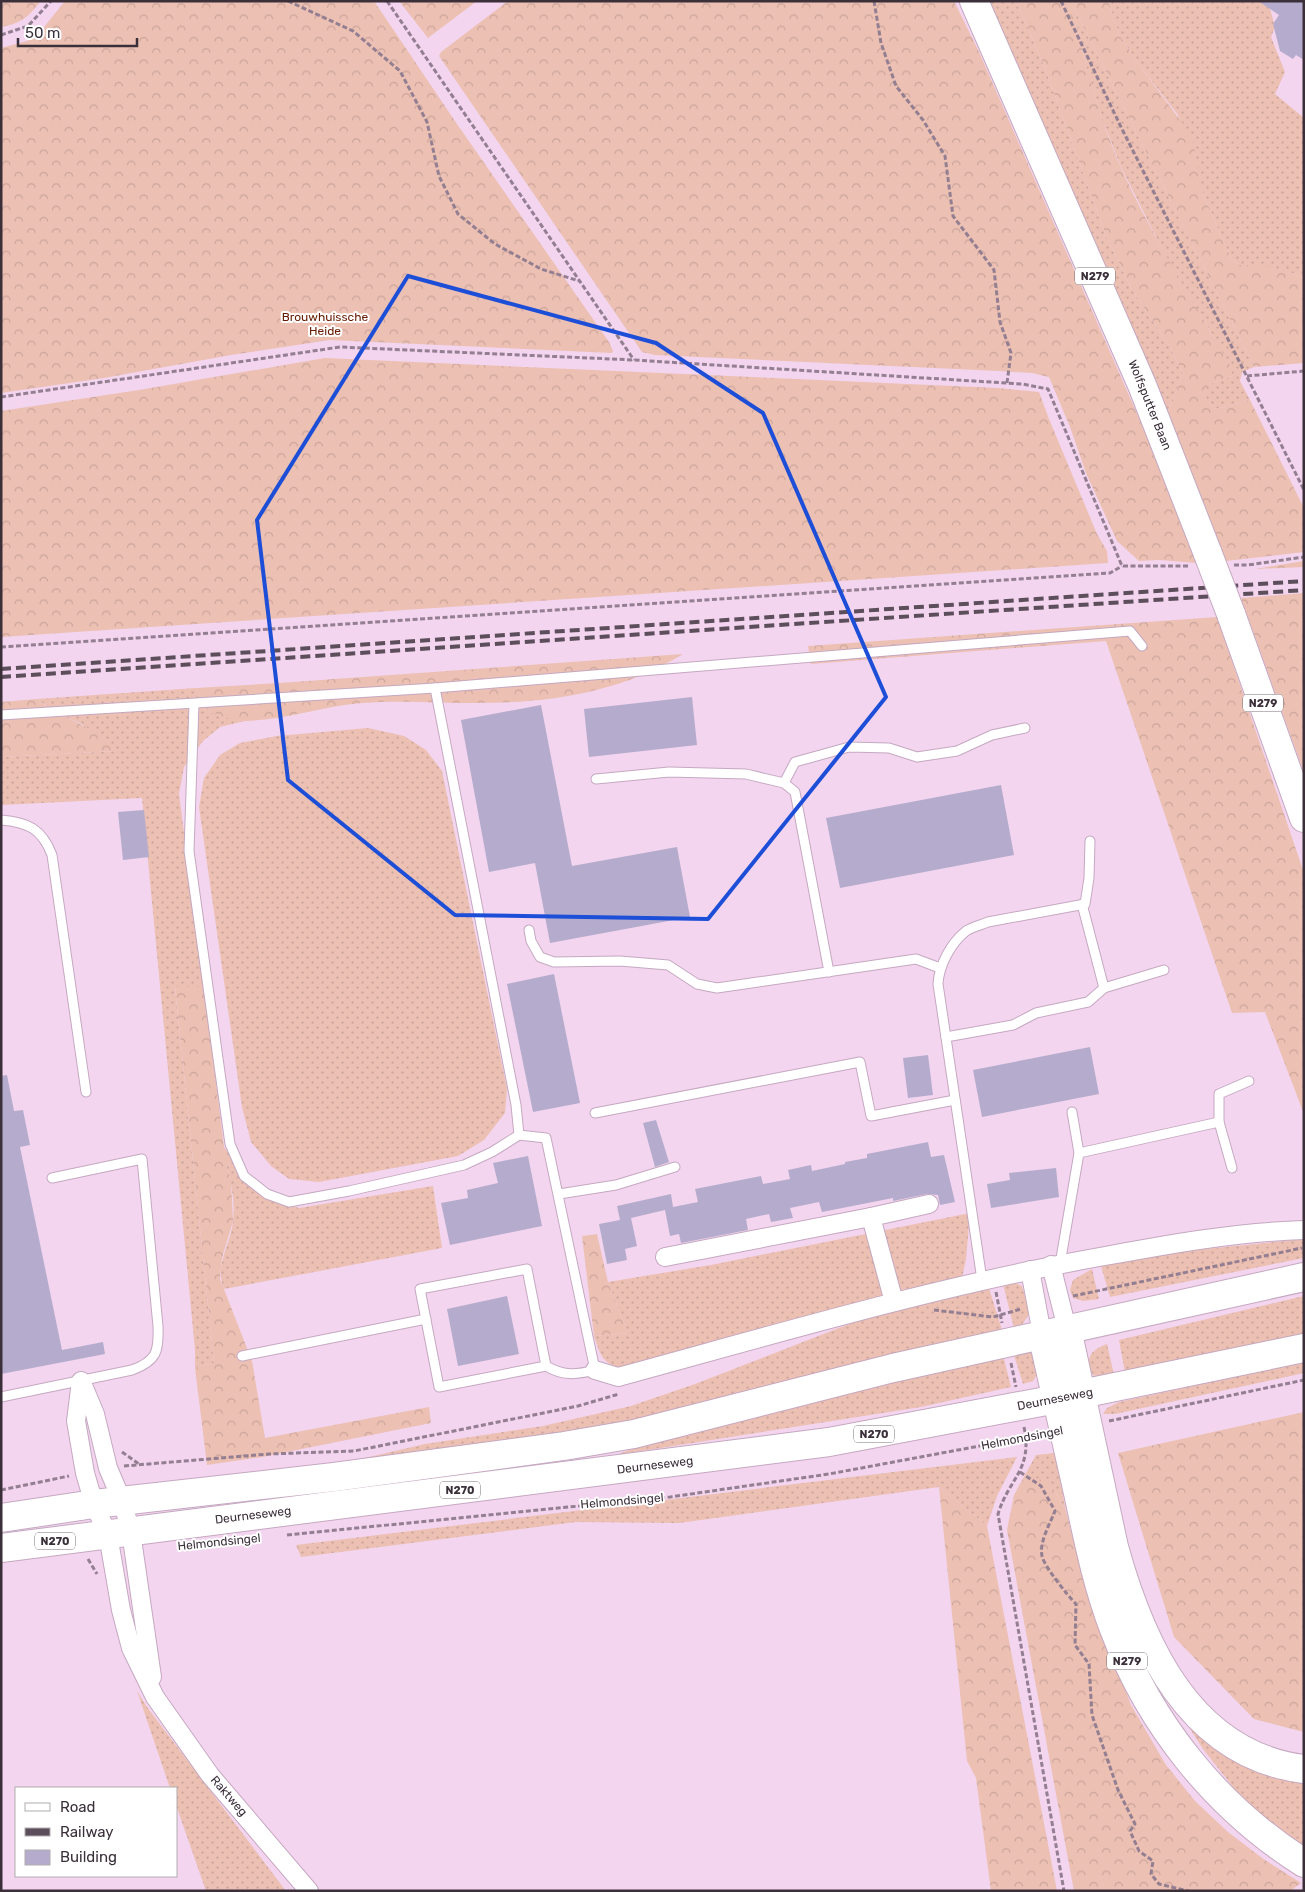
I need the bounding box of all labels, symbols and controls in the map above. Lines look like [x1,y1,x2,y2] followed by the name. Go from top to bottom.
[18,15,136,47] scale bar
[25,24,60,42] text: 50 m
[1075,268,1115,284] road number: N279
[282,310,369,338] park label: Brouwhuissche Heide
[1125,358,1175,452] street label: Wolfsputter Baan
[1243,694,1283,711] road number: N279
[1016,1385,1094,1413] street label: Deurneseweg
[980,1423,1064,1453] street label: Helmondsingel
[854,1426,894,1442] road number: N270
[616,1453,694,1477] street label: Deurneseweg
[440,1482,480,1498] road number: N270
[580,1490,664,1512] street label: Helmondsingel
[214,1503,292,1527] street label: Deurneseweg
[177,1531,261,1553] street label: Helmondsingel
[35,1532,75,1550] road number: N270
[1107,1652,1147,1670] road number: N279
[208,1773,250,1819] street label: Raktweg
[15,1787,178,1877] legend
[60,1798,96,1816] text: Road
[60,1823,114,1841] text: Railway
[60,1848,117,1866] text: Building

